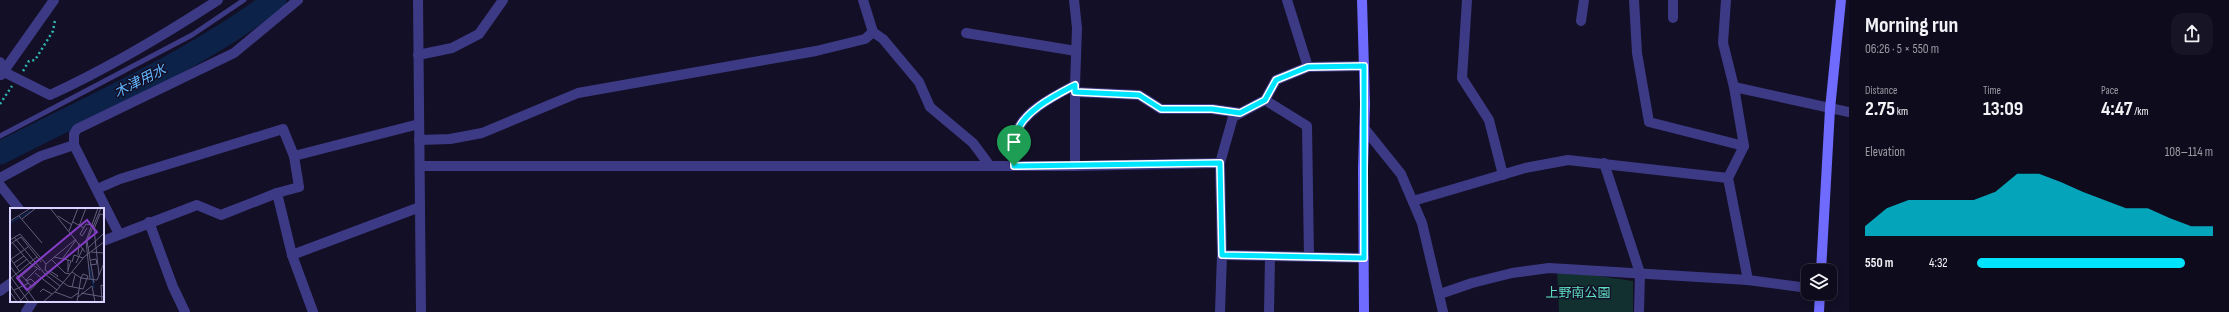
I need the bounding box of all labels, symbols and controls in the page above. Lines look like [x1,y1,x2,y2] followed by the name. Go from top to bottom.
[1865,12,1958,39] text: Morning run
[2171,13,2213,55] button: share
[1865,41,1939,57] text: 06:26 · 5 × 550 m
[111,60,171,101] water label: 木津用水
[1865,84,1897,97] text: Distance
[1983,84,2001,97] text: Time
[2101,84,2119,97] text: Pace
[1865,97,1895,121] text: 2.75
[1983,97,2023,121] text: 13:09
[2101,97,2133,121] text: 4:47
[1895,105,1908,118] text: km
[2133,105,2149,118] text: /km
[997,125,1031,166] pin
[1003,131,1025,153] icon: arrive
[1865,144,1905,160] text: Elevation
[2165,144,2213,160] text: 108–114 m
[10,208,104,302] inset map
[1865,255,1893,271] text: 550 m
[1929,255,1948,271] text: 4:32
[1801,264,1837,300] map controls
[1801,264,1837,300] button: layers
[1545,285,1611,301] park label: 上野南公園

